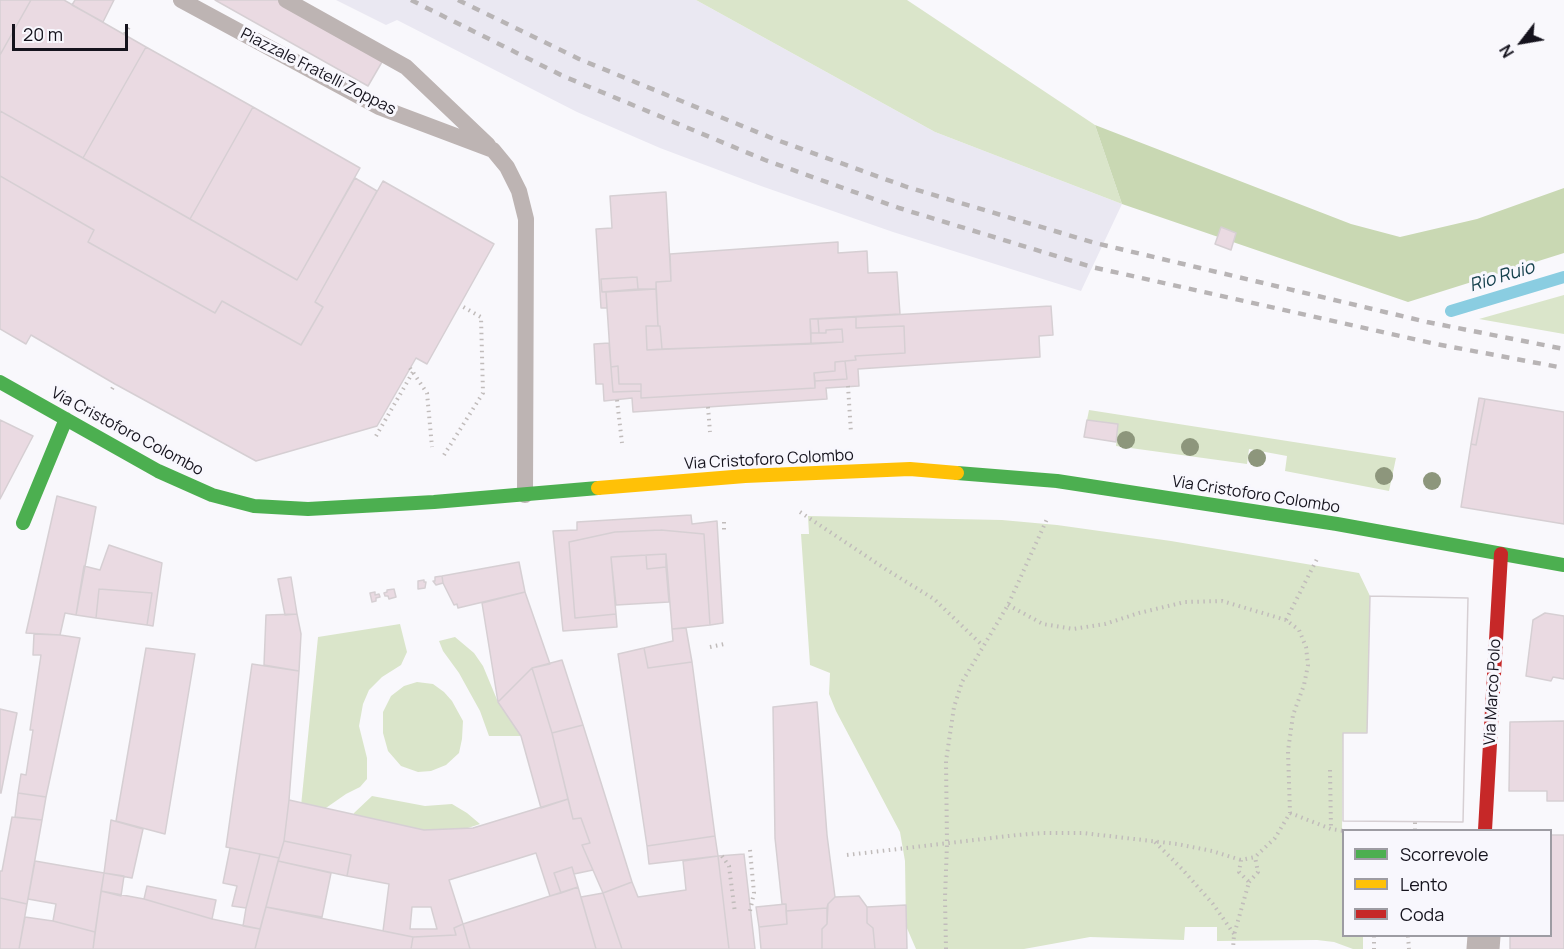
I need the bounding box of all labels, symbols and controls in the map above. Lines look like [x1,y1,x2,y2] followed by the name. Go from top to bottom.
[15,12,130,50] scale bar
[1492,12,1552,72] north arrow
[23,22,63,46] text: 20 m
[237,24,399,120] street label: Piazzale Fratelli Zoppas
[1494,41,1519,62] text: N
[1467,257,1537,297] water label: Rio Ruio
[48,384,206,480] street label: Via Cristoforo Colombo
[684,446,854,474] street label: Via Cristoforo Colombo
[1171,472,1341,518] street label: Via Cristoforo Colombo
[1481,638,1505,746] street label: Via Marco Polo
[1342,829,1552,937] legend
[1400,842,1489,866] text: Scorrevole
[1400,872,1448,896] text: Lento
[1400,902,1444,926] text: Coda

